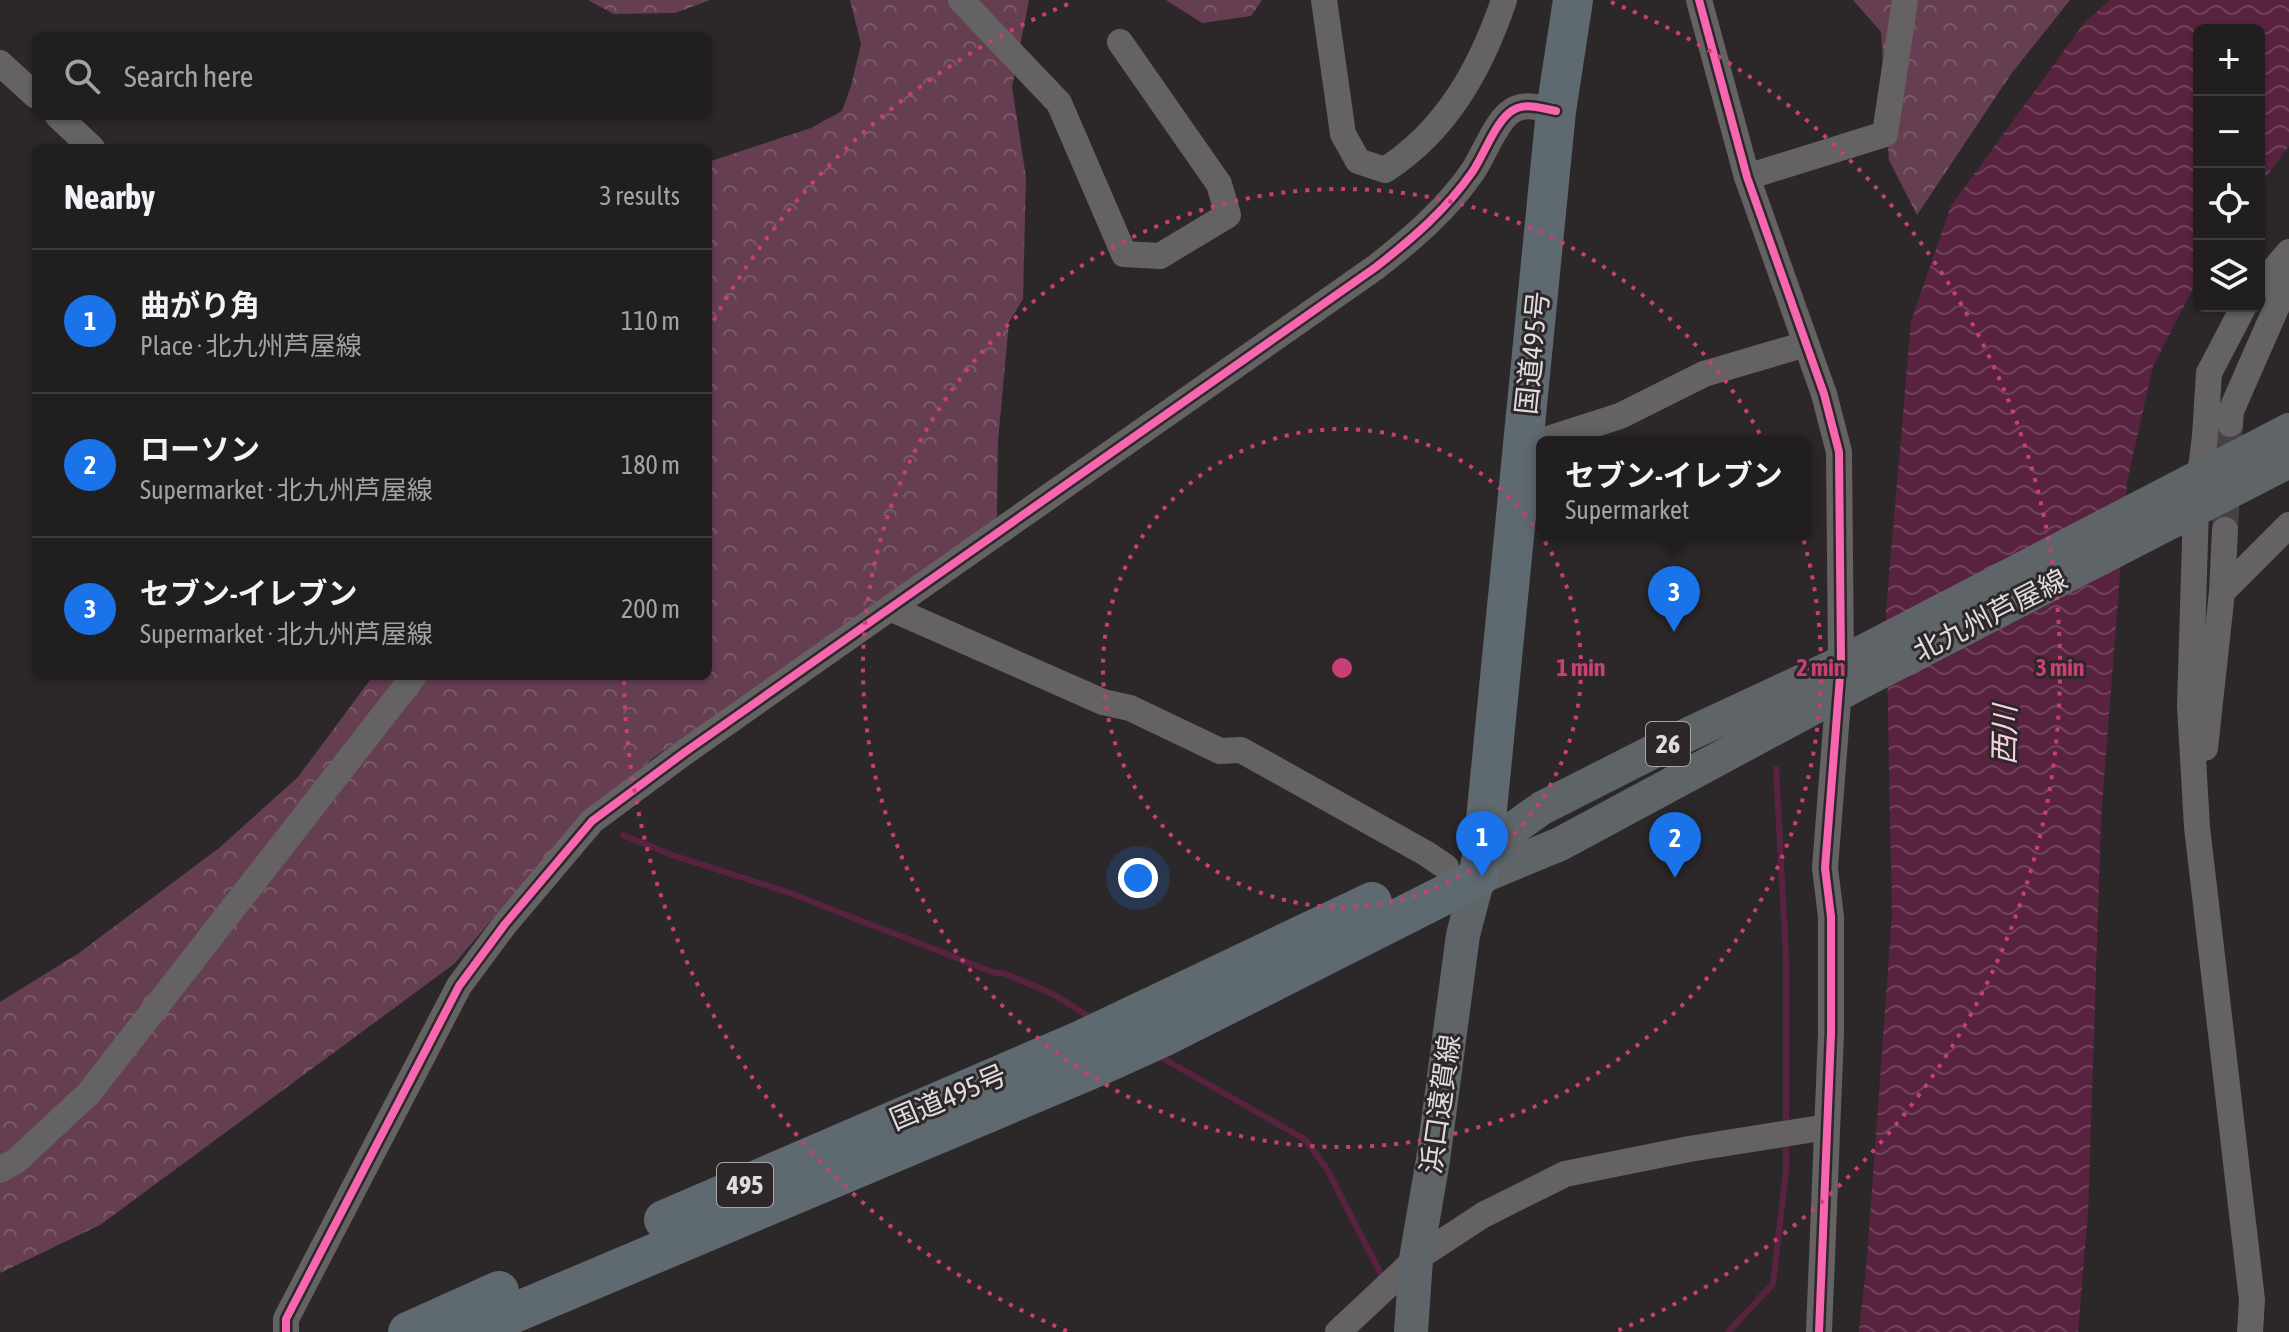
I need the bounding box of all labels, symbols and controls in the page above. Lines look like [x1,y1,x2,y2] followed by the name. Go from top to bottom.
[2193,24,2265,312] map controls
[2193,24,2265,96] button: +
[32,32,712,120] search box
[60,54,104,98] icon: search
[124,59,253,93] text: Search here
[2193,96,2265,168] button: −
[2193,168,2265,240] button: locate
[64,177,155,216] text: Nearby
[599,181,680,211] text: 3 results
[2193,240,2265,312] button: layers
[140,288,260,322] text: 曲がり角
[1510,290,1554,416] street label: 国道495号
[84,306,96,336] text: 1
[621,306,680,336] text: 110 m
[140,331,362,361] text: Place · 北九州芦屋線
[140,432,260,466] text: ローソン
[1536,436,1812,540] popup
[84,450,96,480] text: 2
[621,450,680,480] text: 180 m
[1565,458,1783,492] text: セブン-イレブン
[140,475,433,505] text: Supermarket · 北九州芦屋線
[1565,495,1689,525] text: Supermarket
[1908,563,2072,667] street label: 北九州芦屋線
[1648,566,1700,632] pin: 3
[140,576,358,610] text: セブン-イレブン
[84,594,96,624] text: 3
[621,594,680,624] text: 200 m
[140,619,433,649] text: Supermarket · 北九州芦屋線
[1328,654,1356,682] centre of rings
[1556,654,1606,681] text: 1 min
[1796,654,1846,681] text: 2 min
[2035,654,2085,681] text: 3 min
[1986,702,2022,765] water label: 西川
[1646,722,1690,766] road number: 26
[1456,811,1508,877] pin: 1
[1649,812,1701,878] pin: 2
[1118,858,1158,898] your location
[1414,1032,1466,1176] street label: 浜口遠賀線
[885,1058,1011,1136] street label: 国道495号
[717,1163,773,1207] road number: 495

